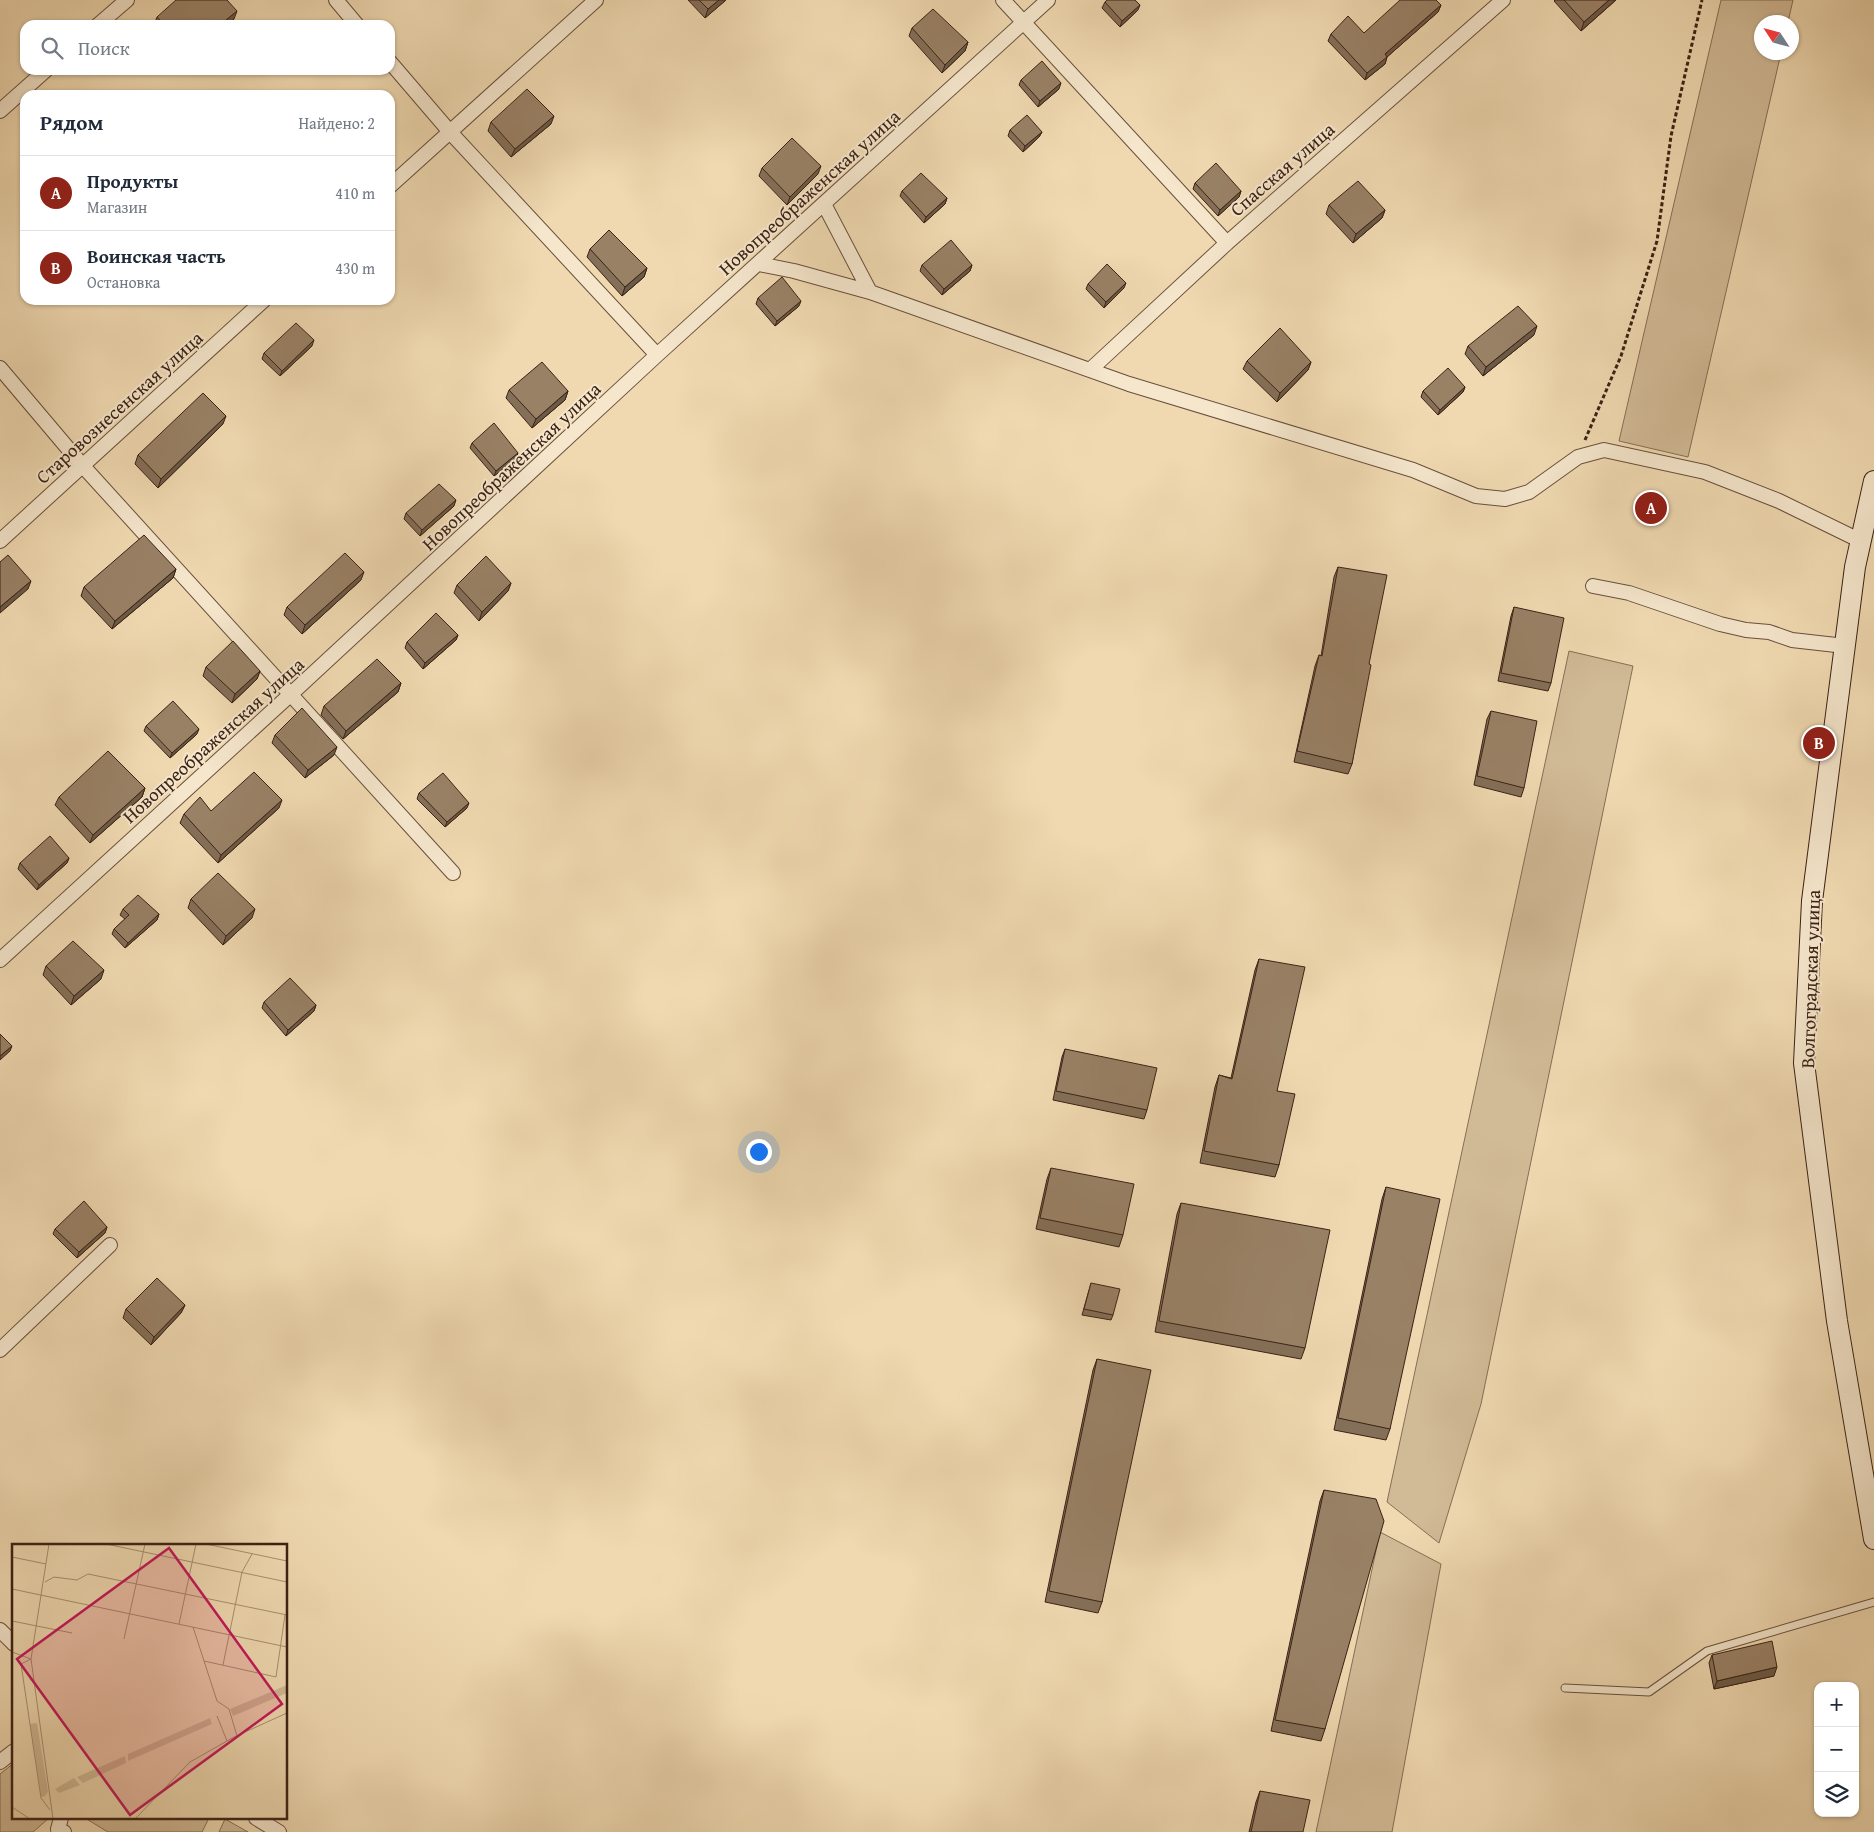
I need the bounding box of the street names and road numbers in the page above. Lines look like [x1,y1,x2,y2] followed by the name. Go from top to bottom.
[712,103,906,281] street label: Новопреображенская улица
[1223,115,1341,223] street label: Спасская улица
[29,324,209,490] street label: Старовознесенская улица
[415,375,607,557] street label: Новопреображенская улица
[116,651,310,829] street label: Новопреображенская улица
[1793,889,1827,1069] street label: Волгоградская улица

